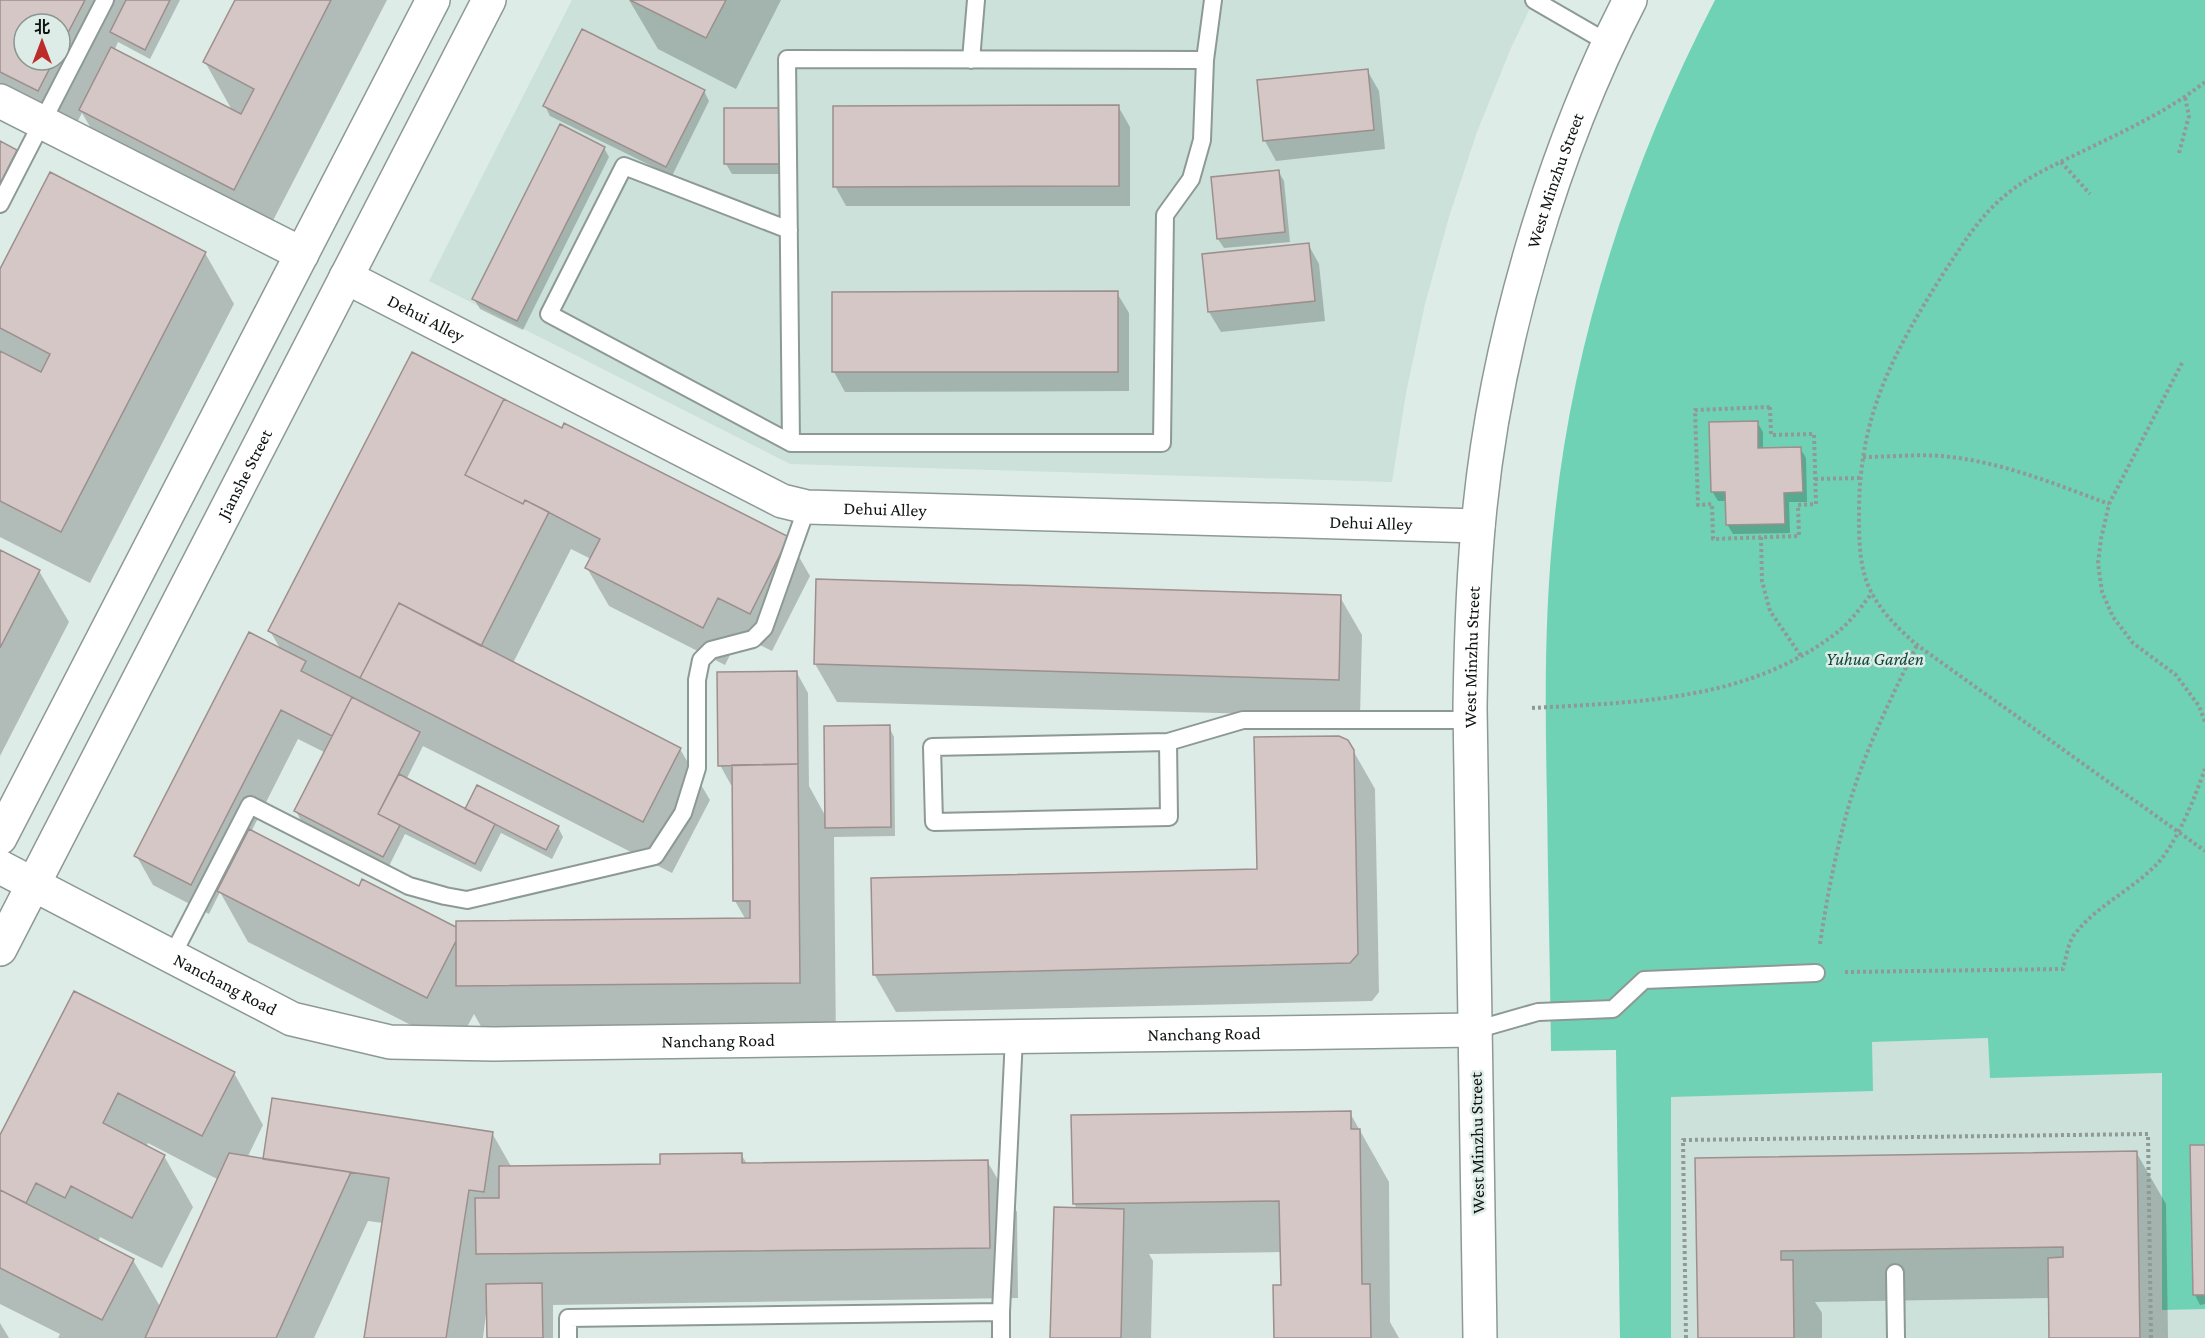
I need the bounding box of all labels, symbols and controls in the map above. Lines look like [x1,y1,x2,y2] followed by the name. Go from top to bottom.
[12,12,72,72] north arrow
[34,19,50,36] text: 北
[1523,109,1588,251] street label: West Minzhu Street
[385,290,468,346] street label: Dehui Alley
[212,425,277,524] street label: Jianshe Street
[843,498,928,520] street label: Dehui Alley
[1329,512,1413,534] street label: Dehui Alley
[1460,585,1484,728] street label: West Minzhu Street
[1826,649,1924,669] park label: Yuhua Garden
[170,949,281,1020] street label: Nanchang Road
[1147,1023,1261,1045] street label: Nanchang Road
[661,1030,775,1052] street label: Nanchang Road
[1466,1071,1488,1214] street label: West Minzhu Street

